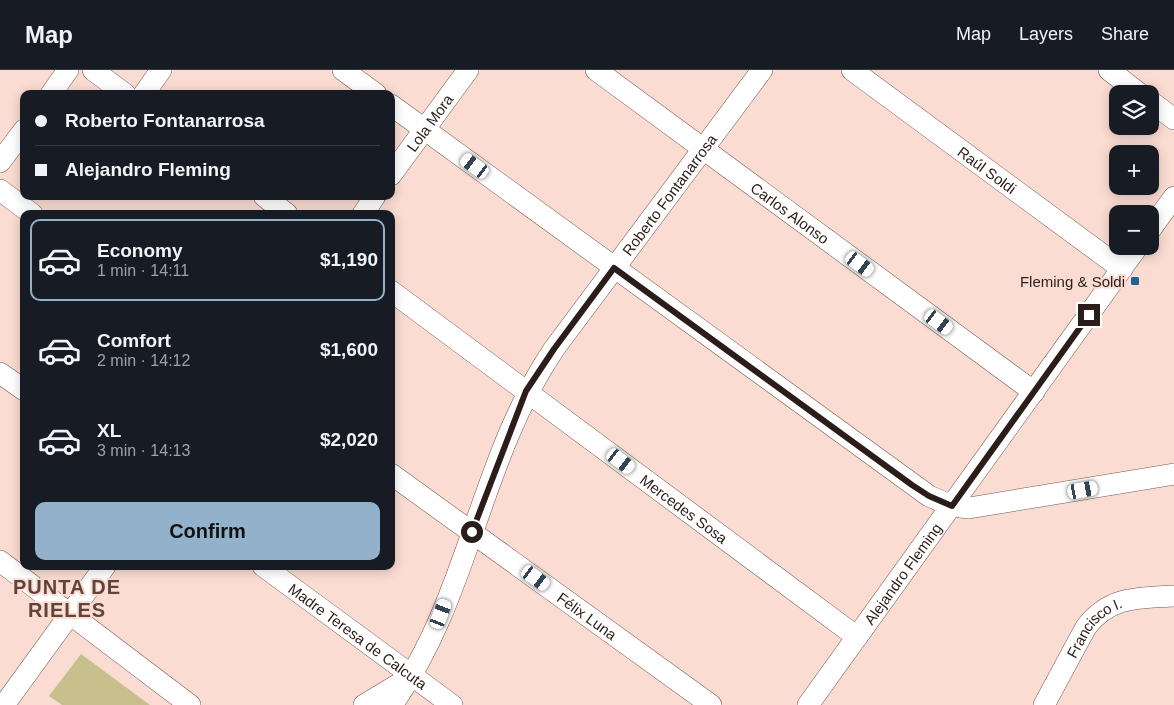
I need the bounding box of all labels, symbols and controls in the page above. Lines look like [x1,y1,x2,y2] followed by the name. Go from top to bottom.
[25,21,73,48] text: Map
[956,24,991,44] text: Map
[1019,24,1073,44] text: Layers
[1101,24,1149,44] text: Share
[1109,85,1159,255] map controls
[1109,85,1159,135] button: layers
[403,90,456,155] street label: Lola Mora
[65,110,265,131] text: Roberto Fontanarrosa
[618,130,720,259] street label: Roberto Fontanarrosa
[955,143,1020,197] street label: Raúl Soldi
[1109,145,1159,195] button: +
[458,151,491,181] car
[65,159,231,180] text: Alejandro Fleming
[748,178,833,247] street label: Carlos Alonso
[1109,205,1159,255] button: −
[37,238,82,283] icon: car
[97,240,183,261] text: Economy
[320,249,378,270] text: $1,190
[843,249,876,279] car
[97,262,189,279] text: 1 min · 14:11
[1020,273,1125,290] place label: Fleming & Soldi
[1129,275,1141,287] marker: Fleming & Soldi
[1078,304,1100,326] route end
[922,307,955,337] car
[37,328,82,373] icon: car
[97,330,171,351] text: Comfort
[320,339,378,360] text: $1,600
[97,352,190,369] text: 2 min · 14:12
[37,418,82,463] icon: car
[97,420,121,441] text: XL
[320,429,378,450] text: $2,020
[97,442,190,459] text: 3 min · 14:13
[604,446,637,476] car
[637,471,731,547] street label: Mercedes Sosa
[1066,480,1099,500] car
[35,502,380,560] button: Confirm
[860,519,945,628] street label: Alejandro Fleming
[461,521,483,543] route start
[519,563,552,593] car
[13,576,121,621] district label: PUNTA DE RIELES
[286,579,431,693] street label: Madre Teresa de Calcuta
[554,588,621,643] street label: Félix Luna
[1063,594,1124,660] street label: Francisco I.
[428,597,453,631] car

